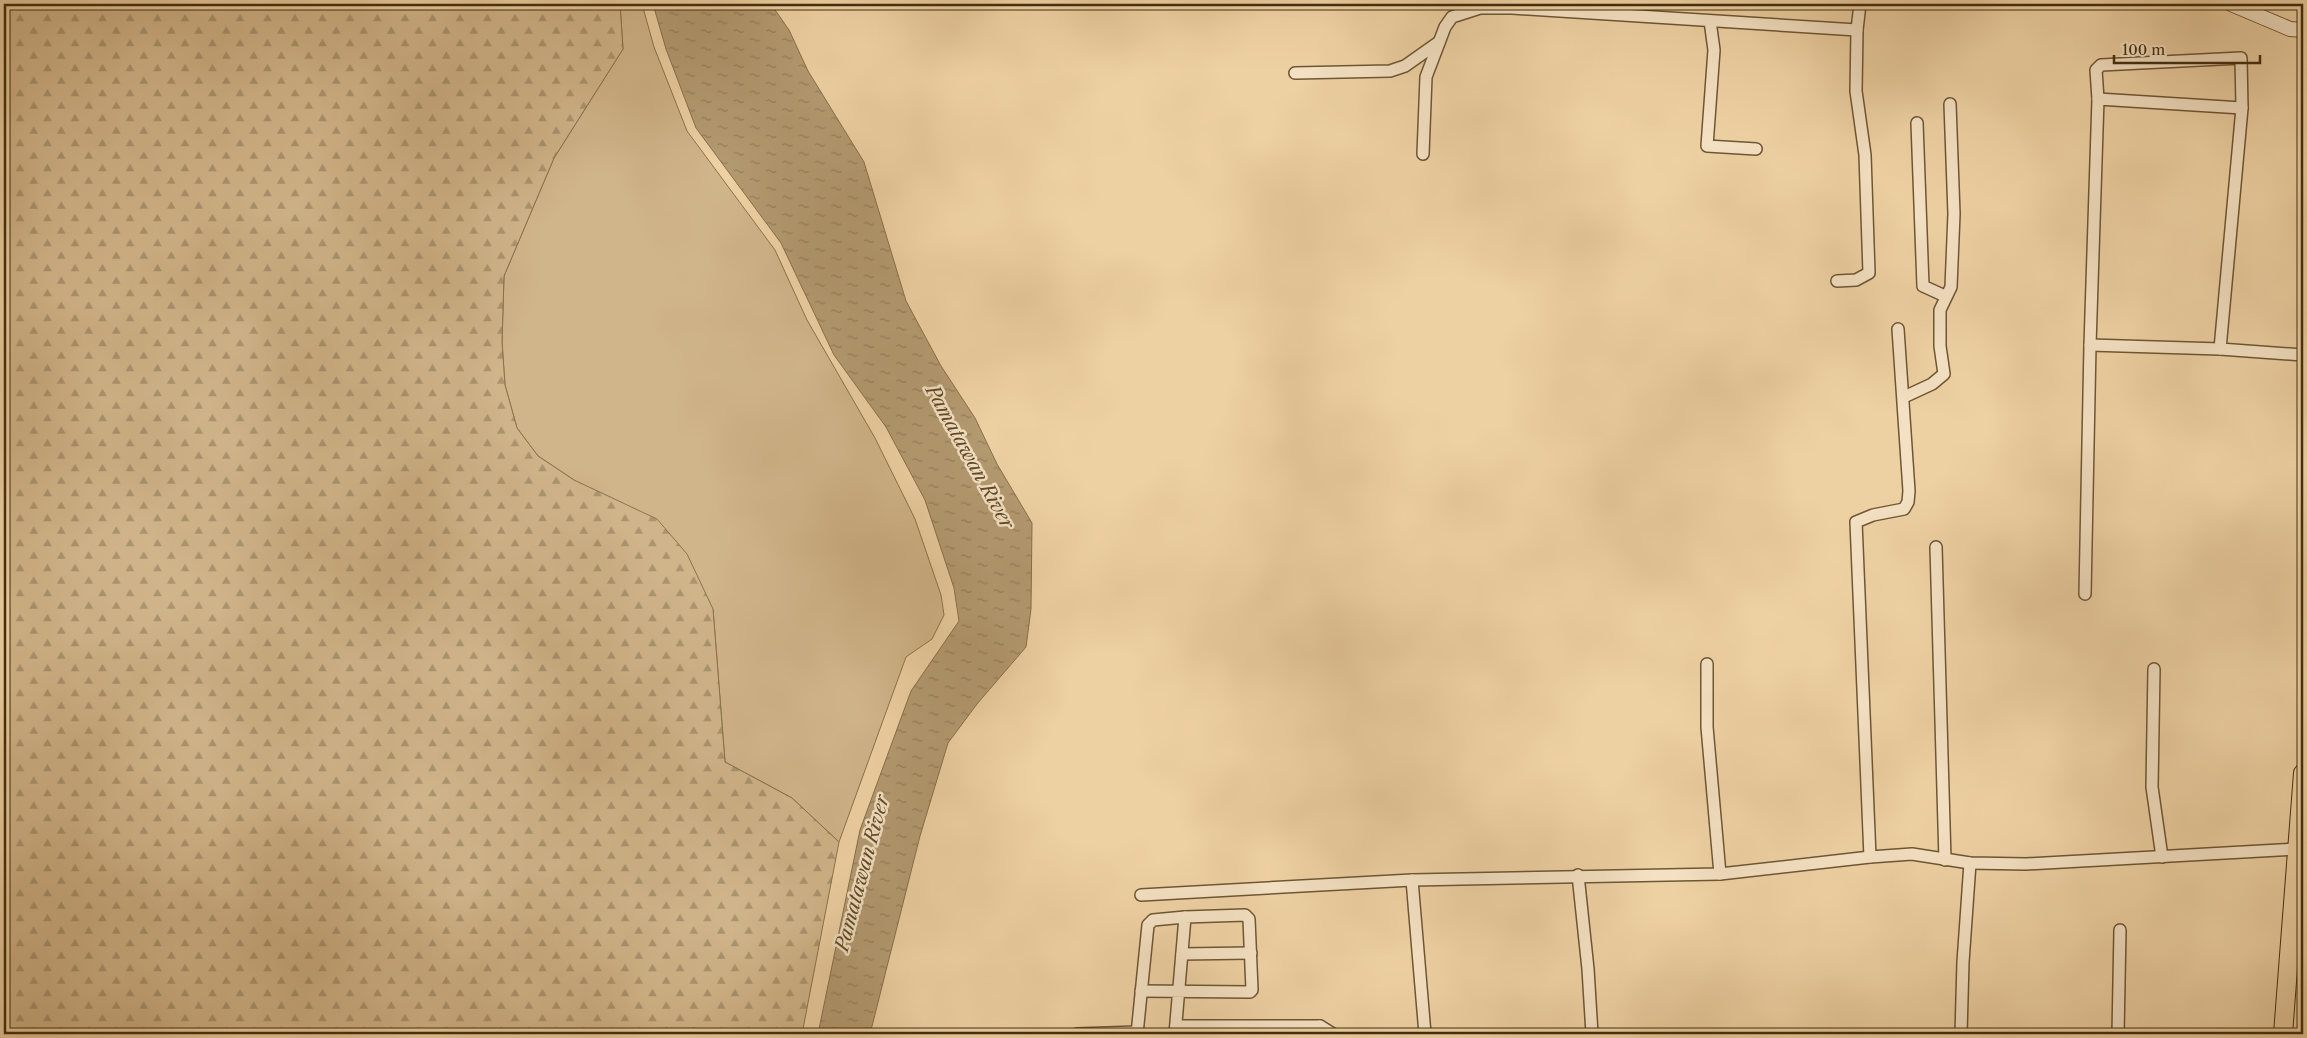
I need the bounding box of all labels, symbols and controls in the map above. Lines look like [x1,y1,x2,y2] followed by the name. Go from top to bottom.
[2114,32,2261,64] scale bar
[2122,40,2165,59] text: 100 m
[920,379,1020,534] water label: Pamatawan River
[830,791,894,956] water label: Pamatawan River

